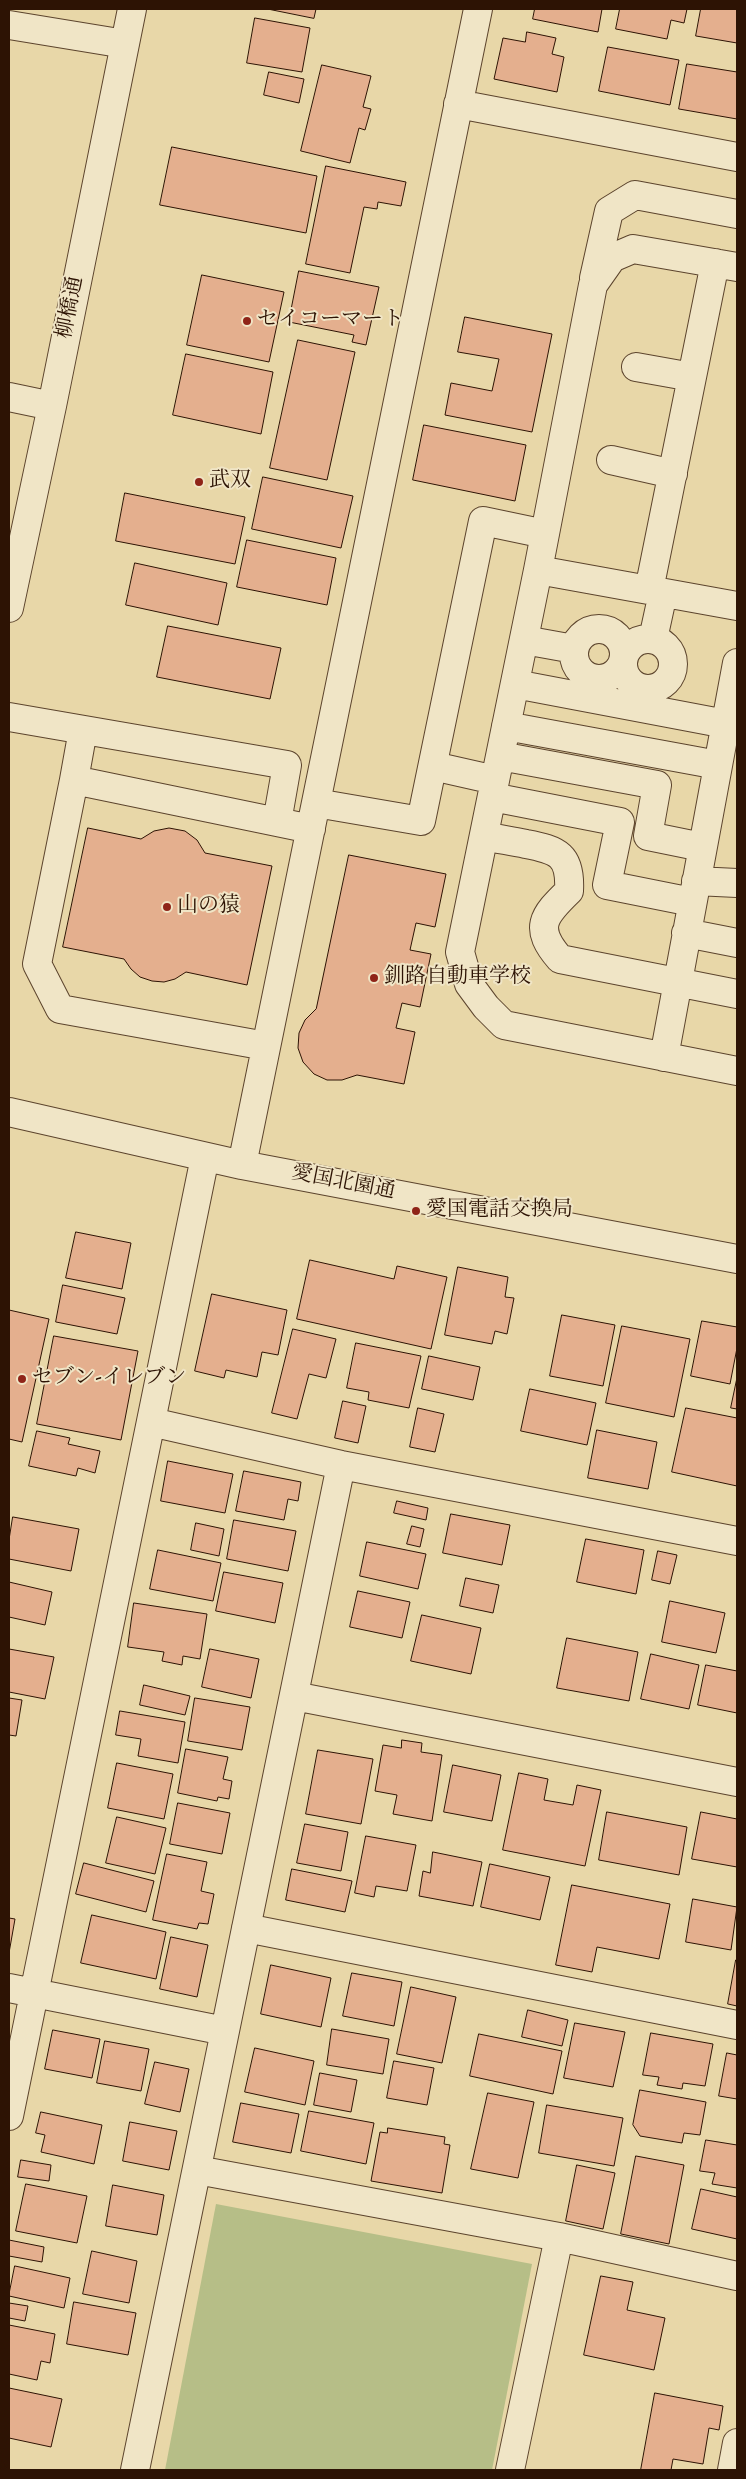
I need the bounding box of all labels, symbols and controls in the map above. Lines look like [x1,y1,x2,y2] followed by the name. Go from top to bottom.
[54,275,90,341] street label: 柳橋通
[257,308,404,334] place label: セイコーマート
[241,315,253,327] marker: セイコーマート
[209,469,251,495] place label: 武双
[193,476,205,488] marker: 武双
[177,894,240,920] place label: 山の猿
[161,901,173,913] marker: 山の猿
[384,965,531,991] place label: 釧路自動車学校
[368,972,380,984] marker: 釧路自動車学校
[289,1162,397,1206] street label: 愛国北園通
[426,1198,573,1224] place label: 愛国電話交換局
[410,1205,422,1217] marker: 愛国電話交換局
[32,1366,186,1392] place label: セブン-イレブン
[16,1373,28,1385] marker: セブン-イレブン

